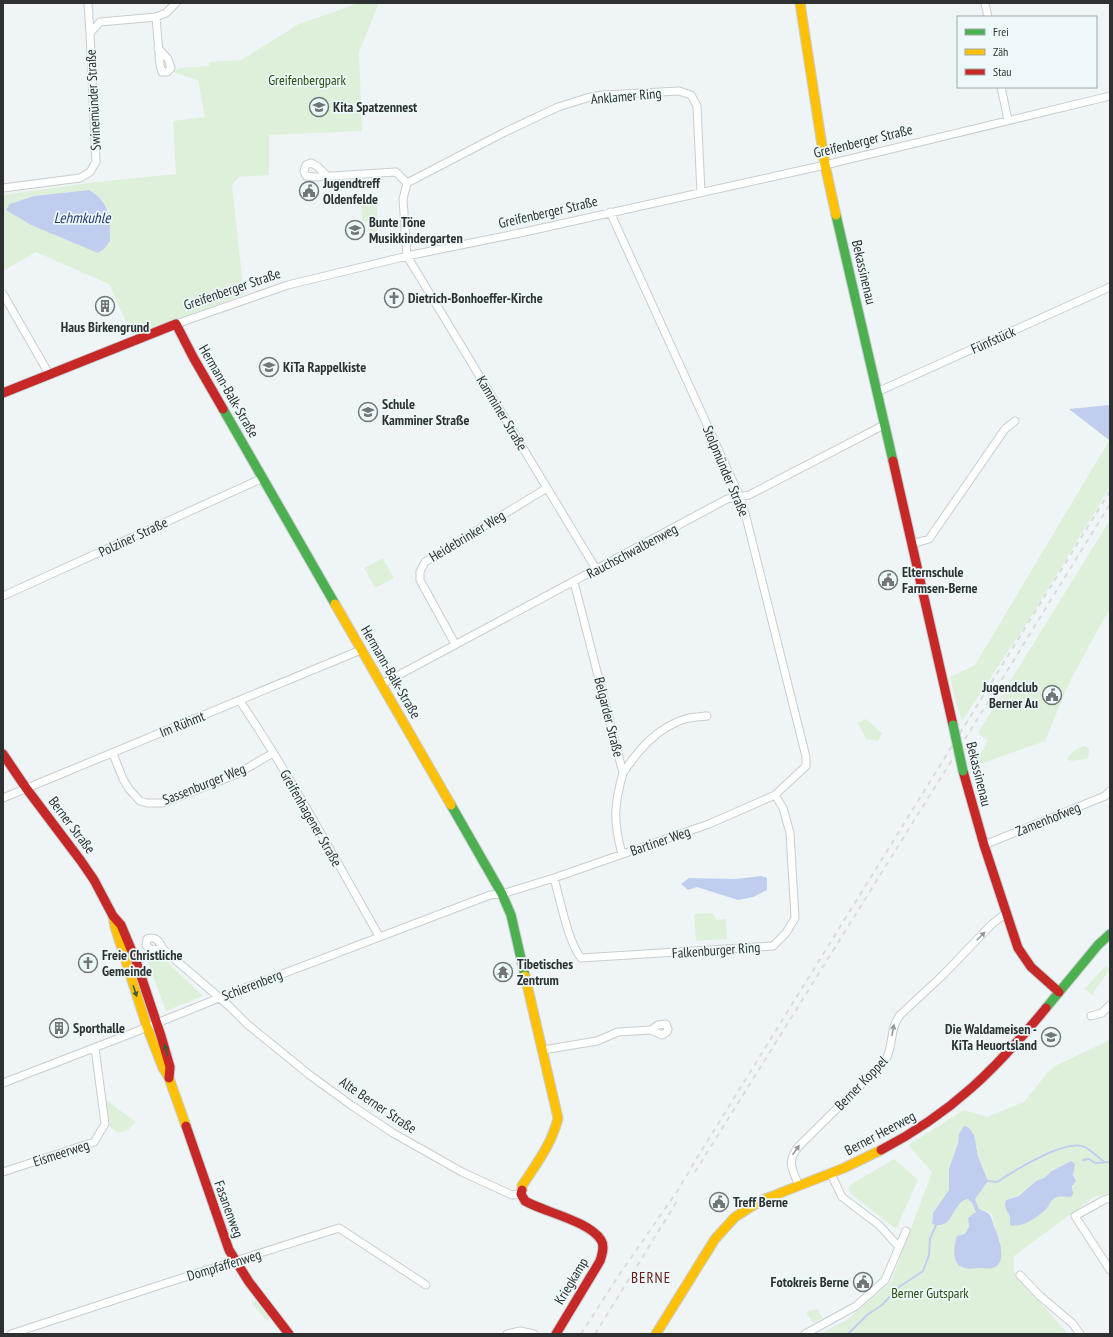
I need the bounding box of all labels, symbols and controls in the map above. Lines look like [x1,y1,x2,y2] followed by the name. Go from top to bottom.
[957,16,1097,88] legend
[993,24,1009,39] text: Frei
[993,44,1008,59] text: Zäh
[81,49,105,151] street label: Swinemünder Straße
[993,64,1011,79] text: Stau
[268,71,346,89] park label: Greifenbergpark
[590,84,662,108] street label: Anklamer Ring
[308,96,330,118] school or university icon: Kita Spatzennest
[333,98,417,116] place label: Kita Spatzennest
[812,120,914,162] street label: Greifenberger Straße
[322,174,381,208] place label: Jugendtreff Oldenfelde
[298,180,320,202] public building icon: Jugendtreff Oldenfelde
[497,192,600,232] street label: Greifenberger Straße
[54,208,111,227] water label: Lehmkuhle
[369,213,463,247] place label: Bunte Töne Musikkindergarten
[344,219,366,241] school or university icon: Bunte Töne Musikkindergarten
[848,238,880,306] street label: Bekassinenau
[181,264,283,314] street label: Greifenberger Straße
[383,287,405,309] church icon: Dietrich-Bonhoeffer-Kirche
[408,289,543,307] place label: Dietrich-Bonhoeffer-Kirche
[94,295,116,317] building icon: Haus Birkengrund
[61,318,149,336] place label: Haus Birkengrund
[968,322,1018,358] street label: Fünfstück
[195,341,263,441] street label: Hermann-Balk-Straße
[258,356,280,378] school or university icon: KiTa Rappelkiste
[283,358,366,376] place label: KiTa Rappelkiste
[473,372,531,454] street label: Kamminer Straße
[382,395,469,429] place label: Schule Kamminer Straße
[357,401,379,423] school or university icon: Schule Kamminer Straße
[699,423,753,519] street label: Stolpmünder Straße
[426,506,508,566] street label: Heidebrinker Weg
[96,513,170,561] street label: Polziner Straße
[583,519,681,583] street label: Rauchschwalbenweg
[902,563,978,597] place label: Elternschule Farmsen-Berne
[877,569,899,591] public building icon: Elternschule Farmsen-Berne
[357,622,425,722] street label: Hermann-Balk-Straße
[590,675,628,759] street label: Belgarder Straße
[981,678,1038,712] place label: Jugendclub Berner Au
[1041,684,1063,706] public building icon: Jugendclub Berner Au
[157,707,207,741] street label: Im Rühmt
[962,740,996,808] street label: Bekassinenau
[160,759,248,809] street label: Sassenburger Weg
[276,766,346,870] street label: Greifenhagener Straße
[45,793,99,857] street label: Berner Straße
[1013,798,1083,840] street label: Zamenhofweg
[628,822,692,860] street label: Bartiner Weg
[976,931,985,941] one-way arrow
[671,938,761,962] street label: Falkenburger Ring
[102,946,182,980] place label: Freie Christliche Gemeinde
[77,952,99,974] church icon: Freie Christliche Gemeinde
[517,955,573,989] place label: Tibetisches Zentrum
[492,961,514,983] temple icon: Tibetisches Zentrum
[219,965,285,1005] street label: Schierenberg
[132,985,138,997] one-way arrow
[48,1017,70,1039] building icon: Sporthalle
[73,1019,125,1037] place label: Sporthalle
[945,1020,1037,1054] place label: Die Waldameisen - KiTa Heuortsland
[891,1024,897,1036] one-way arrow
[1040,1026,1062,1048] school or university icon: Die Waldameisen - KiTa Heuortsland
[163,1044,169,1056] one-way arrow
[831,1052,892,1114] street label: Berner Koppel
[336,1073,420,1138] street label: Alte Berner Straße
[842,1107,918,1159] street label: Berner Heerweg
[31,1135,91,1171] street label: Eismeerweg
[792,1144,800,1155] one-way arrow
[210,1178,248,1240] street label: Fasanenweg
[708,1191,730,1213] public building icon: Treff Berne
[733,1193,788,1211] place label: Treff Berne
[185,1245,263,1285] street label: Dompfaffenweg
[550,1254,592,1308] street label: Kriegkamp
[631,1268,671,1287] district label: BERNE
[852,1271,874,1293] public building icon: Fotokreis Berne
[771,1273,849,1291] place label: Fotokreis Berne
[891,1284,969,1302] park label: Berner Gutspark

